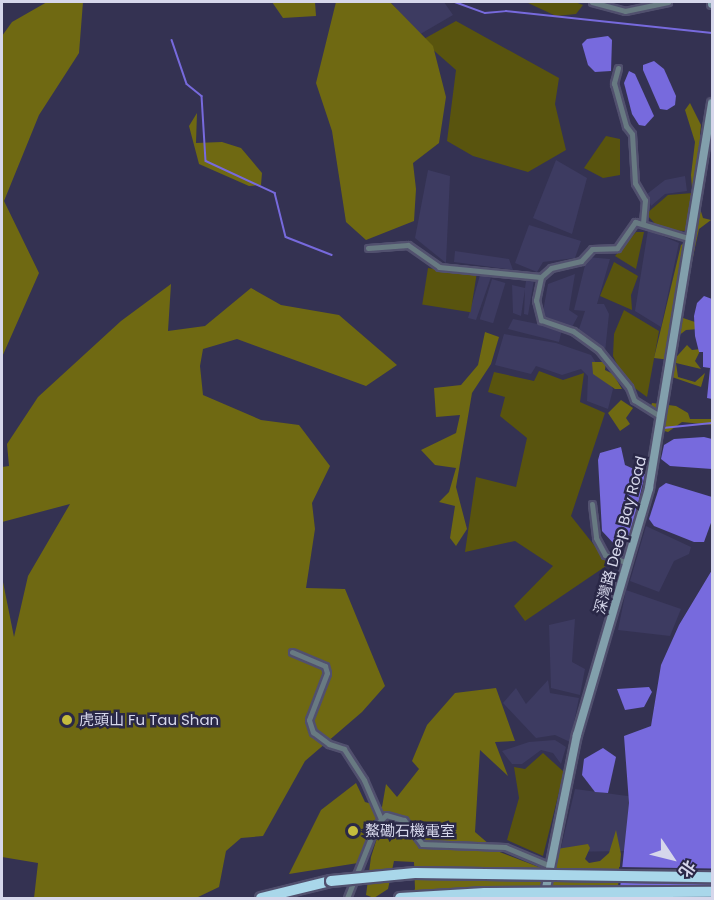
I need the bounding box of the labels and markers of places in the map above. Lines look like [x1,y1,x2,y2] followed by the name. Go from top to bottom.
[79,711,219,729] place label: 虎頭山 Fu Tau Shan
[60,713,74,727] marker: 虎頭山 Fu Tau Shan
[365,822,455,840] place label: 鰲磡石機電室
[346,824,360,838] marker: 鰲磡石機電室

